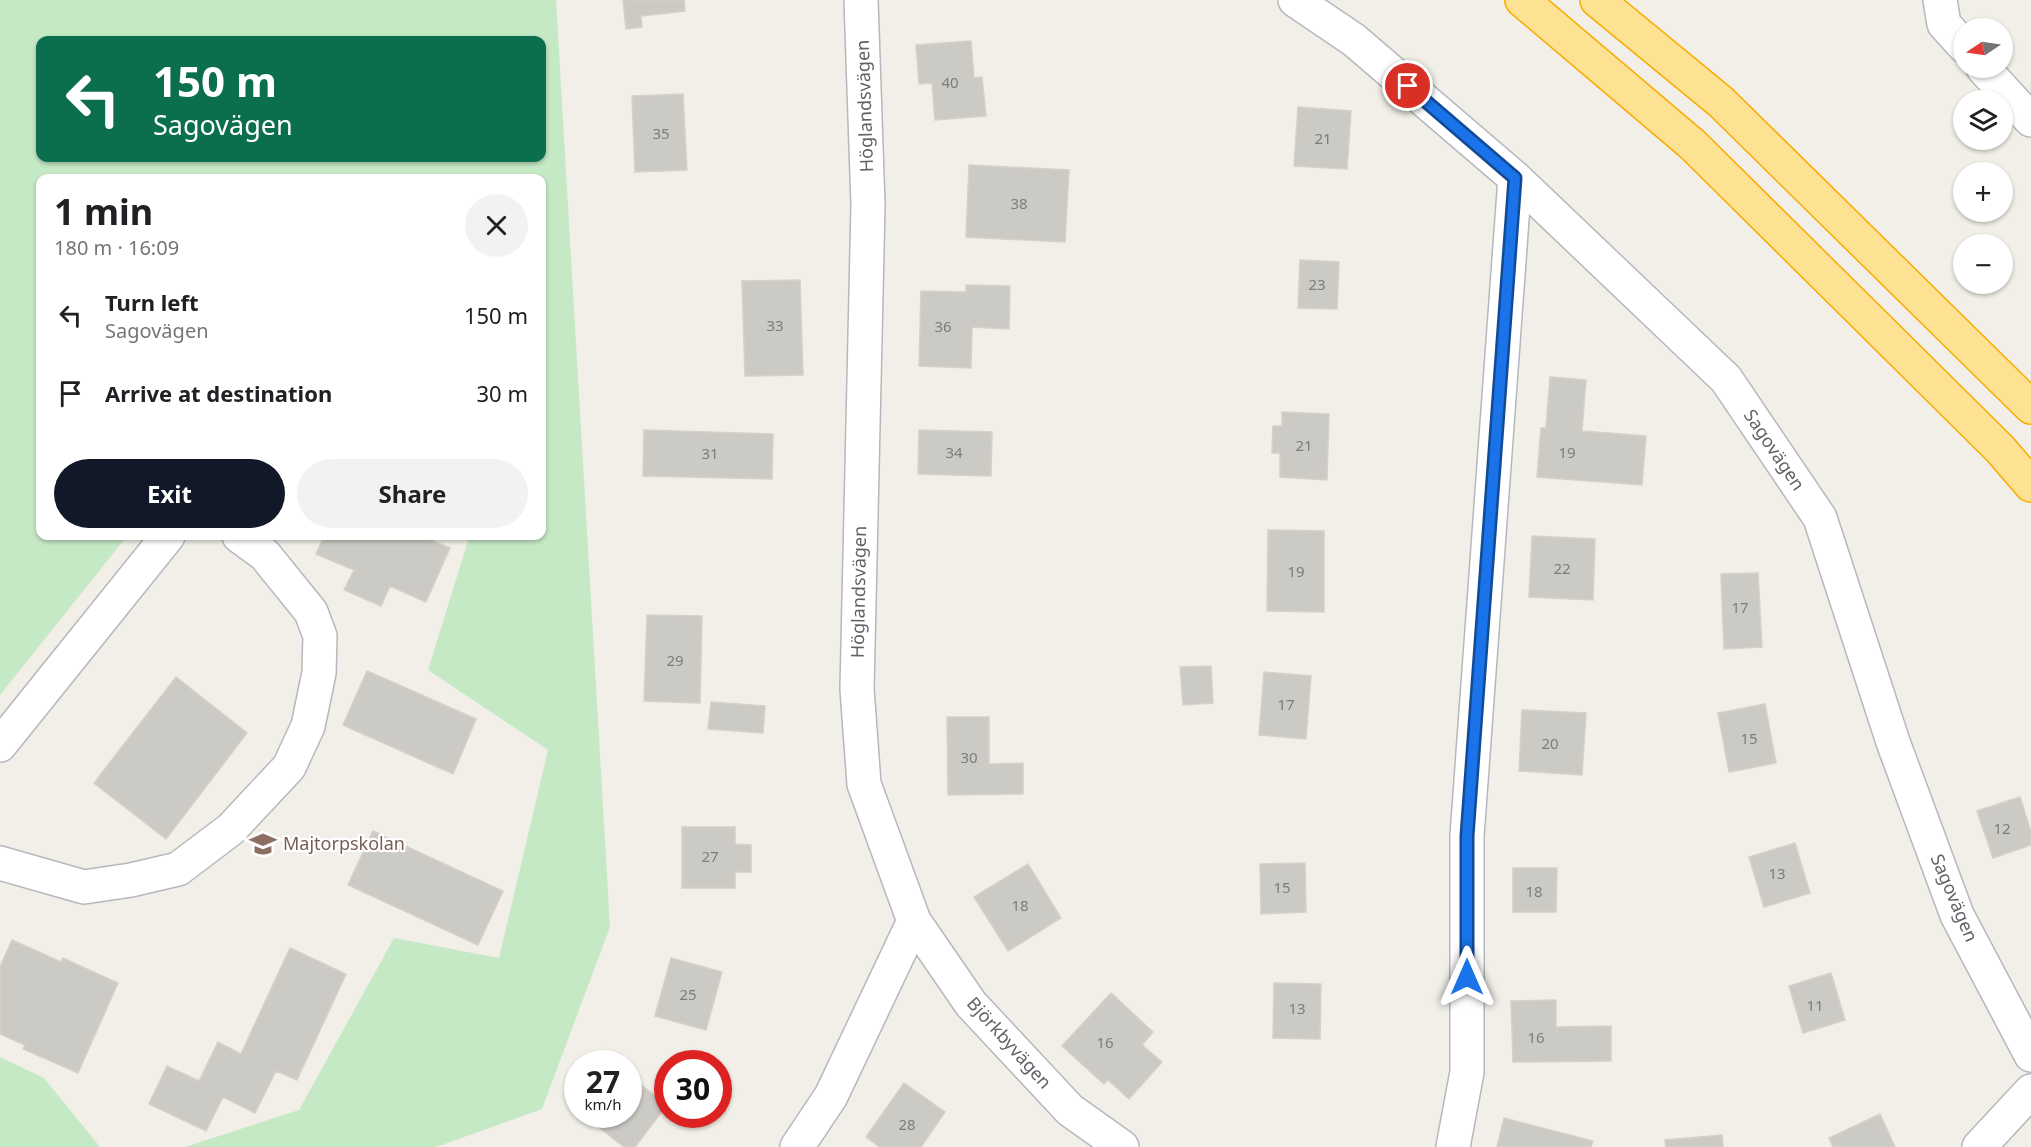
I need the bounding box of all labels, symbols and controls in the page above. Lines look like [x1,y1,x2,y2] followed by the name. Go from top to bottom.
[1953,18,2013,78] north arrow
[1953,18,2013,294] map controls
[850,39,878,173] street label: Höglandsvägen
[153,52,277,109] text: 150 m
[54,60,132,138] icon: left
[1382,60,1433,111] pin
[1391,69,1424,102] icon: arrive
[941,72,959,92] house number: 40
[1953,90,2013,150] button: layers
[153,106,293,143] text: Sagovägen
[652,123,670,143] house number: 35
[1314,128,1332,148] house number: 21
[1953,162,2013,222] button: +
[54,187,153,236] text: 1 min
[1010,193,1028,213] house number: 38
[465,194,528,257] button: close
[54,234,179,261] text: 180 m · 16:09
[1953,234,2013,294] button: −
[1308,274,1326,294] house number: 23
[105,287,199,317] text: Turn left
[54,299,87,332] icon: left
[464,300,528,330] text: 150 m
[766,315,784,335] house number: 33
[934,316,952,336] house number: 36
[105,317,209,344] text: Sagovägen
[54,377,87,410] icon: arrive
[105,378,332,408] text: Arrive at destination
[477,378,528,408] text: 30 m
[1739,404,1811,495] street label: Sagovägen
[1295,435,1313,455] house number: 21
[945,442,963,462] house number: 34
[1558,442,1576,462] house number: 19
[701,443,719,463] house number: 31
[54,459,285,528] button: Exit
[297,459,528,528] button: Share
[845,526,871,658] street label: Höglandsvägen
[1553,558,1571,578] house number: 22
[1287,561,1305,581] house number: 19
[1731,597,1749,617] house number: 17
[666,650,684,670] house number: 29
[1277,694,1295,714] house number: 17
[1740,728,1758,748] house number: 15
[1541,733,1559,753] house number: 20
[960,747,978,767] house number: 30
[1993,818,2011,838] house number: 12
[248,829,278,859] school or university icon: Majtorpskolan
[283,831,405,855] place label: Majtorpskolan
[701,846,719,866] house number: 27
[1926,850,1984,945] street label: Sagovägen
[1768,863,1786,883] house number: 13
[1273,877,1291,897] house number: 15
[1525,881,1543,901] house number: 18
[1011,895,1029,915] house number: 18
[1435,945,1499,1009] position arrow
[679,984,697,1004] house number: 25
[962,991,1057,1093] street label: Björkbyvägen
[1806,995,1824,1015] house number: 11
[1288,998,1306,1018] house number: 13
[1527,1027,1545,1047] house number: 16
[1096,1032,1114,1052] house number: 16
[654,1050,732,1128] speed limit sign: 30
[586,1061,620,1102] text: 27
[585,1094,621,1114] text: km/h
[898,1114,916,1134] house number: 28

